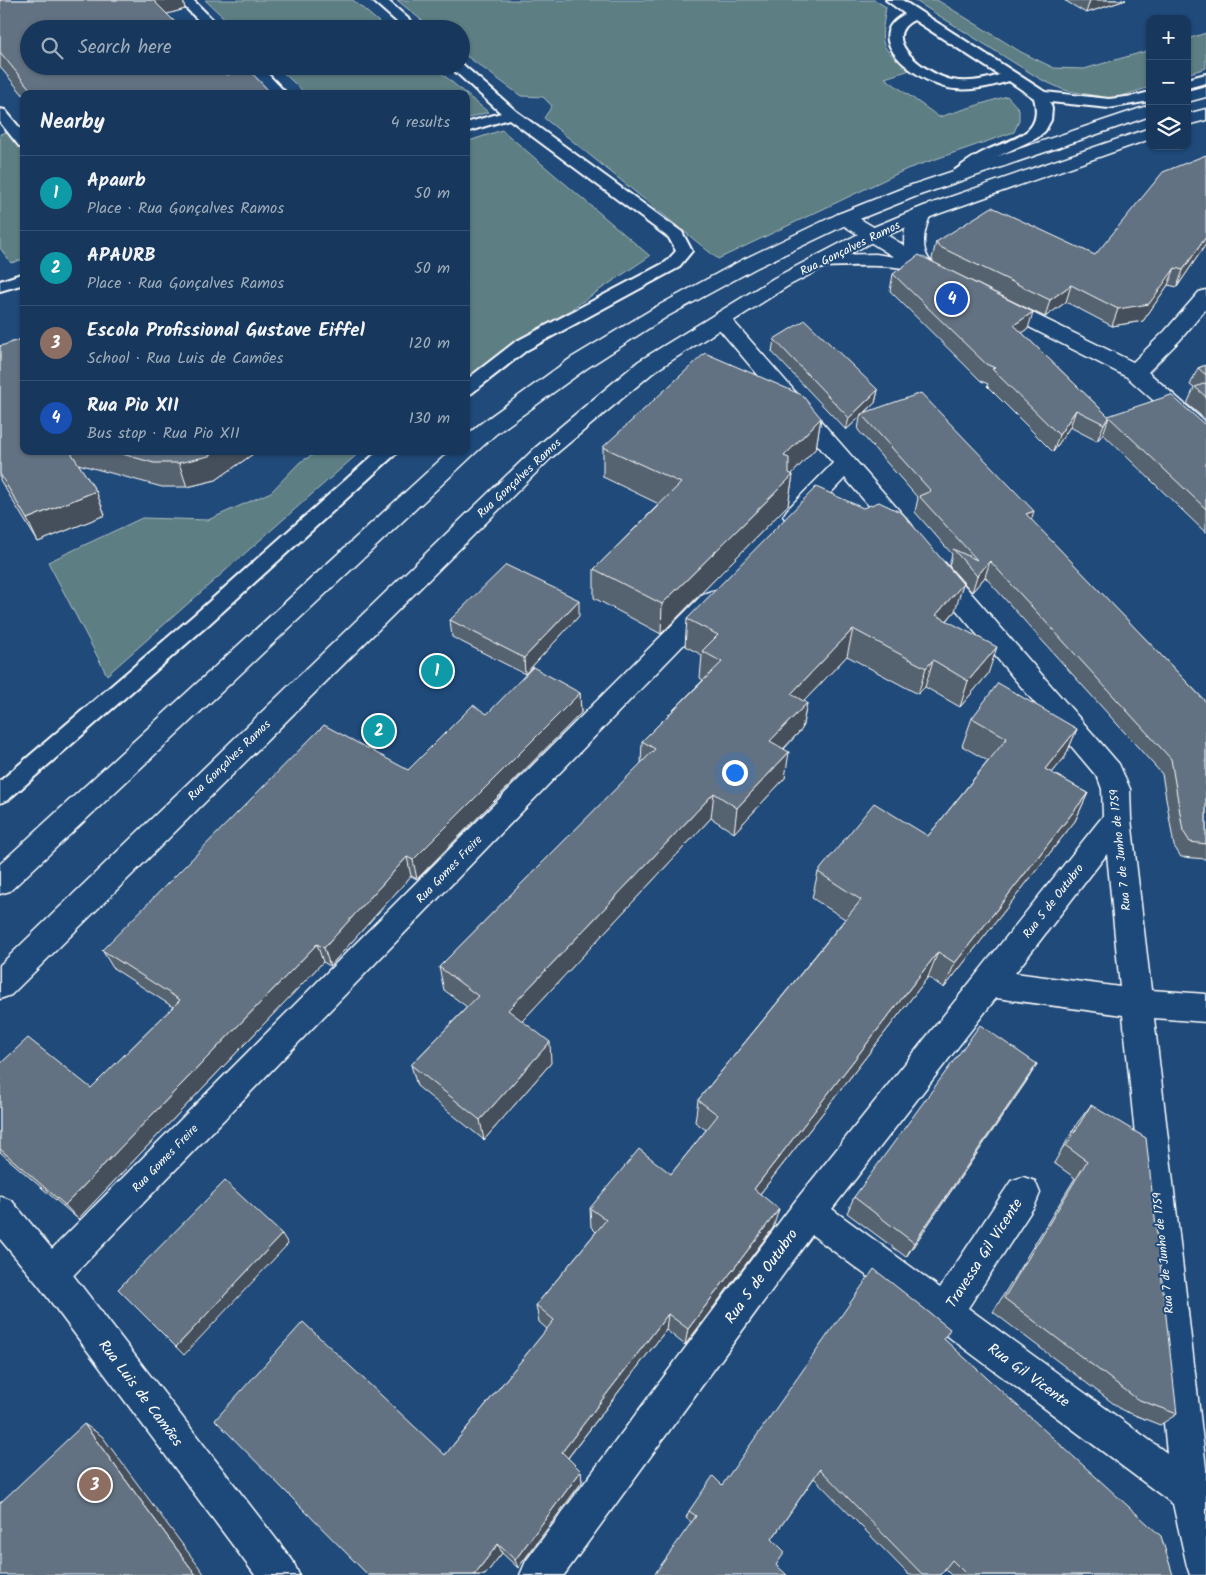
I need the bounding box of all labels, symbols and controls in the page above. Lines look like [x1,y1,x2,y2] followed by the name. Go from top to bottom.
[1146,15,1191,150] map controls
[1146,15,1191,60] button: +
[20,20,470,75] search box
[78,33,172,63] text: Search here
[38,34,66,62] icon: search
[1146,60,1191,105] button: −
[1146,105,1191,150] button: layers
[40,106,105,139] text: Nearby
[391,110,450,135] text: 4 results
[87,166,146,196] text: Apaurb
[54,181,58,206] text: 1
[414,181,450,206] text: 50 m
[87,196,284,221] text: Place · Rua Gonçalves Ramos
[797,216,904,281] street label: Rua Gonçalves Ramos
[87,241,156,271] text: APAURB
[51,256,61,281] text: 2
[414,256,450,281] text: 50 m
[87,271,284,296] text: Place · Rua Gonçalves Ramos
[936,280,968,318] pin: 4
[87,316,365,346] text: Escola Profissional Gustave Eiffel
[52,331,60,356] text: 3
[409,331,450,356] text: 120 m
[87,346,283,371] text: School · Rua Luis de Camões
[87,391,179,421] text: Rua Pio XII
[52,406,60,431] text: 4
[409,406,450,431] text: 130 m
[87,421,240,446] text: Bus stop · Rua Pio XII
[473,434,566,523] street label: Rua Gonçalves Ramos
[421,652,453,690] pin: 1
[363,712,395,750] pin: 2
[183,716,275,805] street label: Rua Gonçalves Ramos
[722,760,748,786] your location
[1105,788,1136,912] street label: Rua 7 de Junho de 1759
[412,830,487,908] street label: Rua Gomes Freire
[1018,860,1089,943] street label: Rua 5 de Outubro
[128,1119,203,1197] street label: Rua Gomes Freire
[1148,1191,1179,1315] street label: Rua 7 de Junho de 1759
[940,1194,1030,1313] street label: Travessa Gil Vicente
[719,1224,805,1329] street label: Rua 5 de Outubro
[92,1335,189,1453] street label: Rua Luis de Camões
[982,1338,1075,1414] street label: Rua Gil Vicente
[79,1466,111,1504] pin: 3

